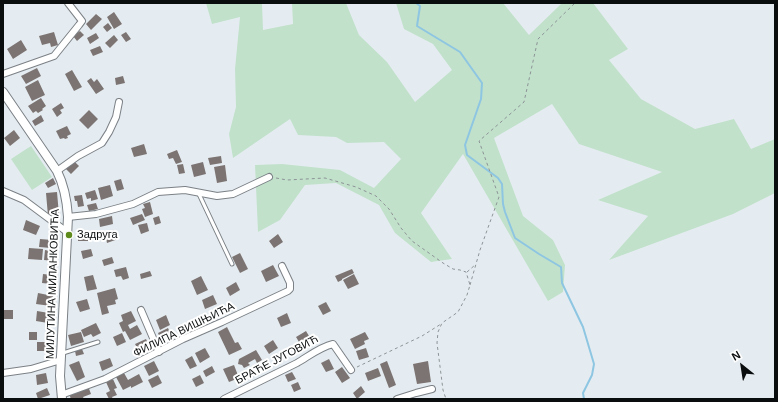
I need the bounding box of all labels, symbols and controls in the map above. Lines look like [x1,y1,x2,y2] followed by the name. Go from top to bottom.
[44,209,62,359] street label: МИЛУТИНА МИЛАНКОВИЋА
[77,228,118,242] place label: Задруга
[64,230,74,240] marker: Задруга
[131,300,237,360] street label: ФИЛИПА ВИШЊИЋА
[233,333,321,387] street label: БРАЋЕ ЈУГОВИЋ
[722,346,762,386] north arrow
[730,348,742,363] text: N

